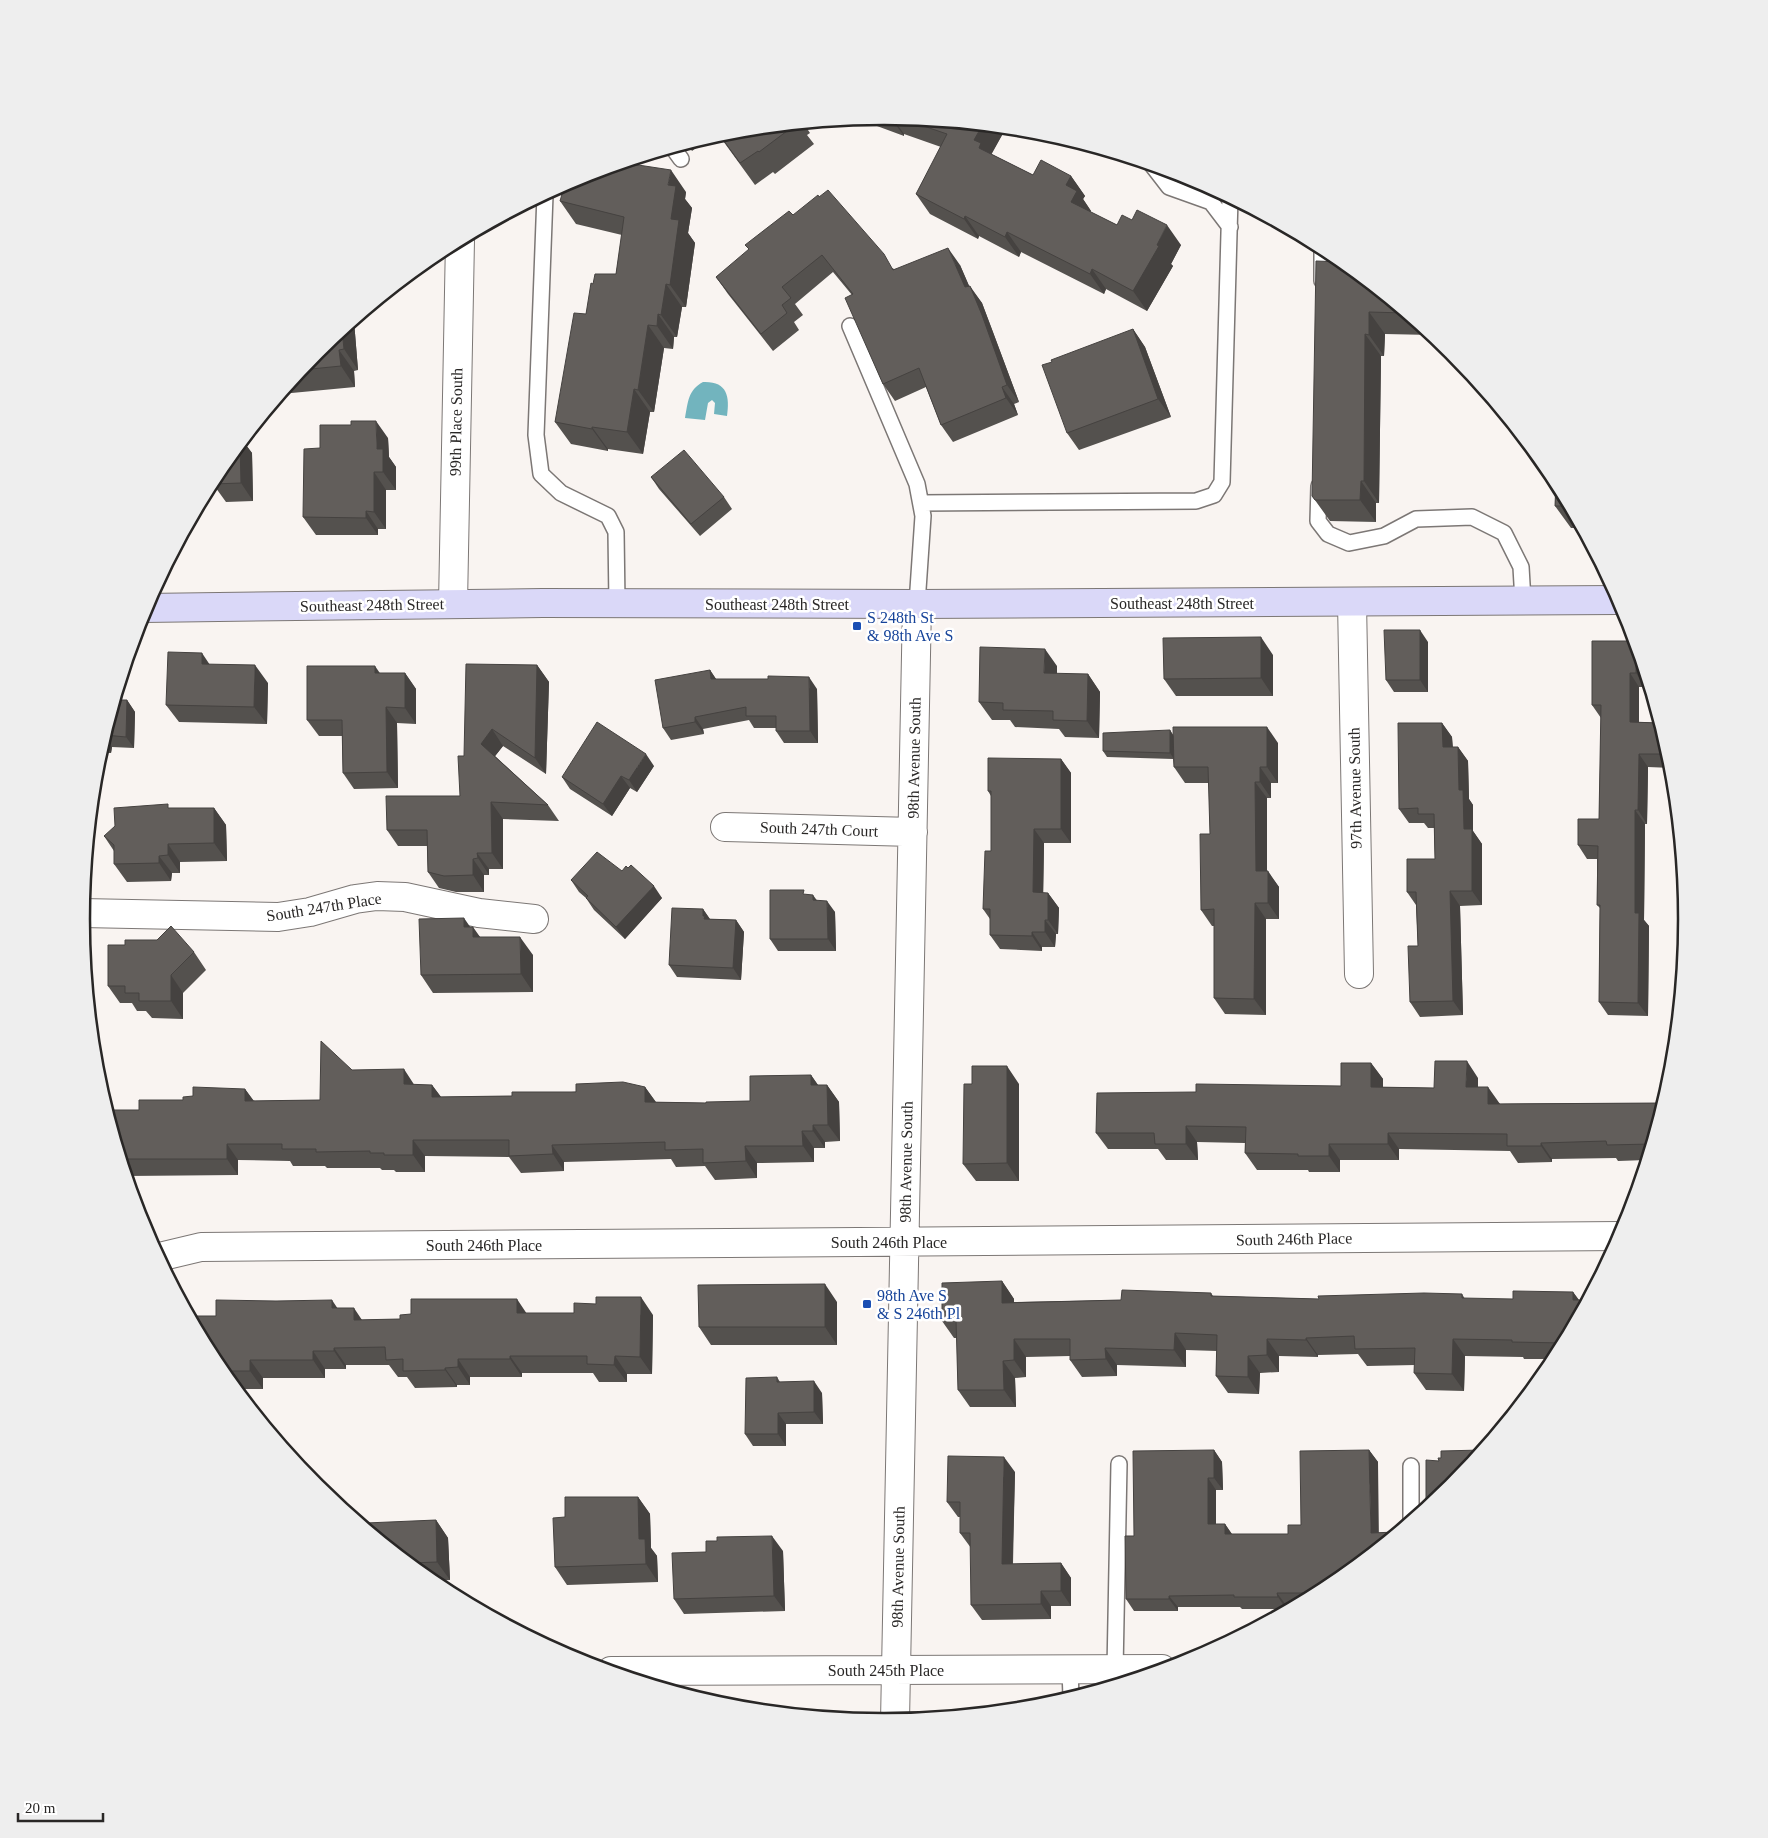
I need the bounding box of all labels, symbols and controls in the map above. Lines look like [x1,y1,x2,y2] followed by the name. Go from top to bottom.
[447,368,465,476] street label: 99th Place South
[300,595,445,615] street label: Southeast 248th Street
[1110,595,1255,612] street label: Southeast 248th Street
[705,596,850,613] street label: Southeast 248th Street
[867,609,953,644] place label: S 248th St & 98th Ave S
[851,620,863,632] marker: S 248th St & 98th Ave S
[904,697,924,819] street label: 98th Avenue South
[1345,727,1365,849] street label: 97th Avenue South
[760,818,879,840] street label: South 247th Court
[265,889,383,925] street label: South 247th Place
[896,1101,916,1223] street label: 98th Avenue South
[1236,1229,1352,1249] street label: South 246th Place
[831,1234,947,1251] street label: South 246th Place
[426,1237,542,1254] street label: South 246th Place
[877,1287,961,1322] place label: 98th Ave S & S 246th Pl
[861,1298,873,1310] marker: 98th Ave S & S 246th Pl
[888,1506,908,1628] street label: 98th Avenue South
[828,1662,944,1679] street label: South 245th Place
[18,1790,102,1822] scale bar
[25,1800,56,1816] text: 20 m

